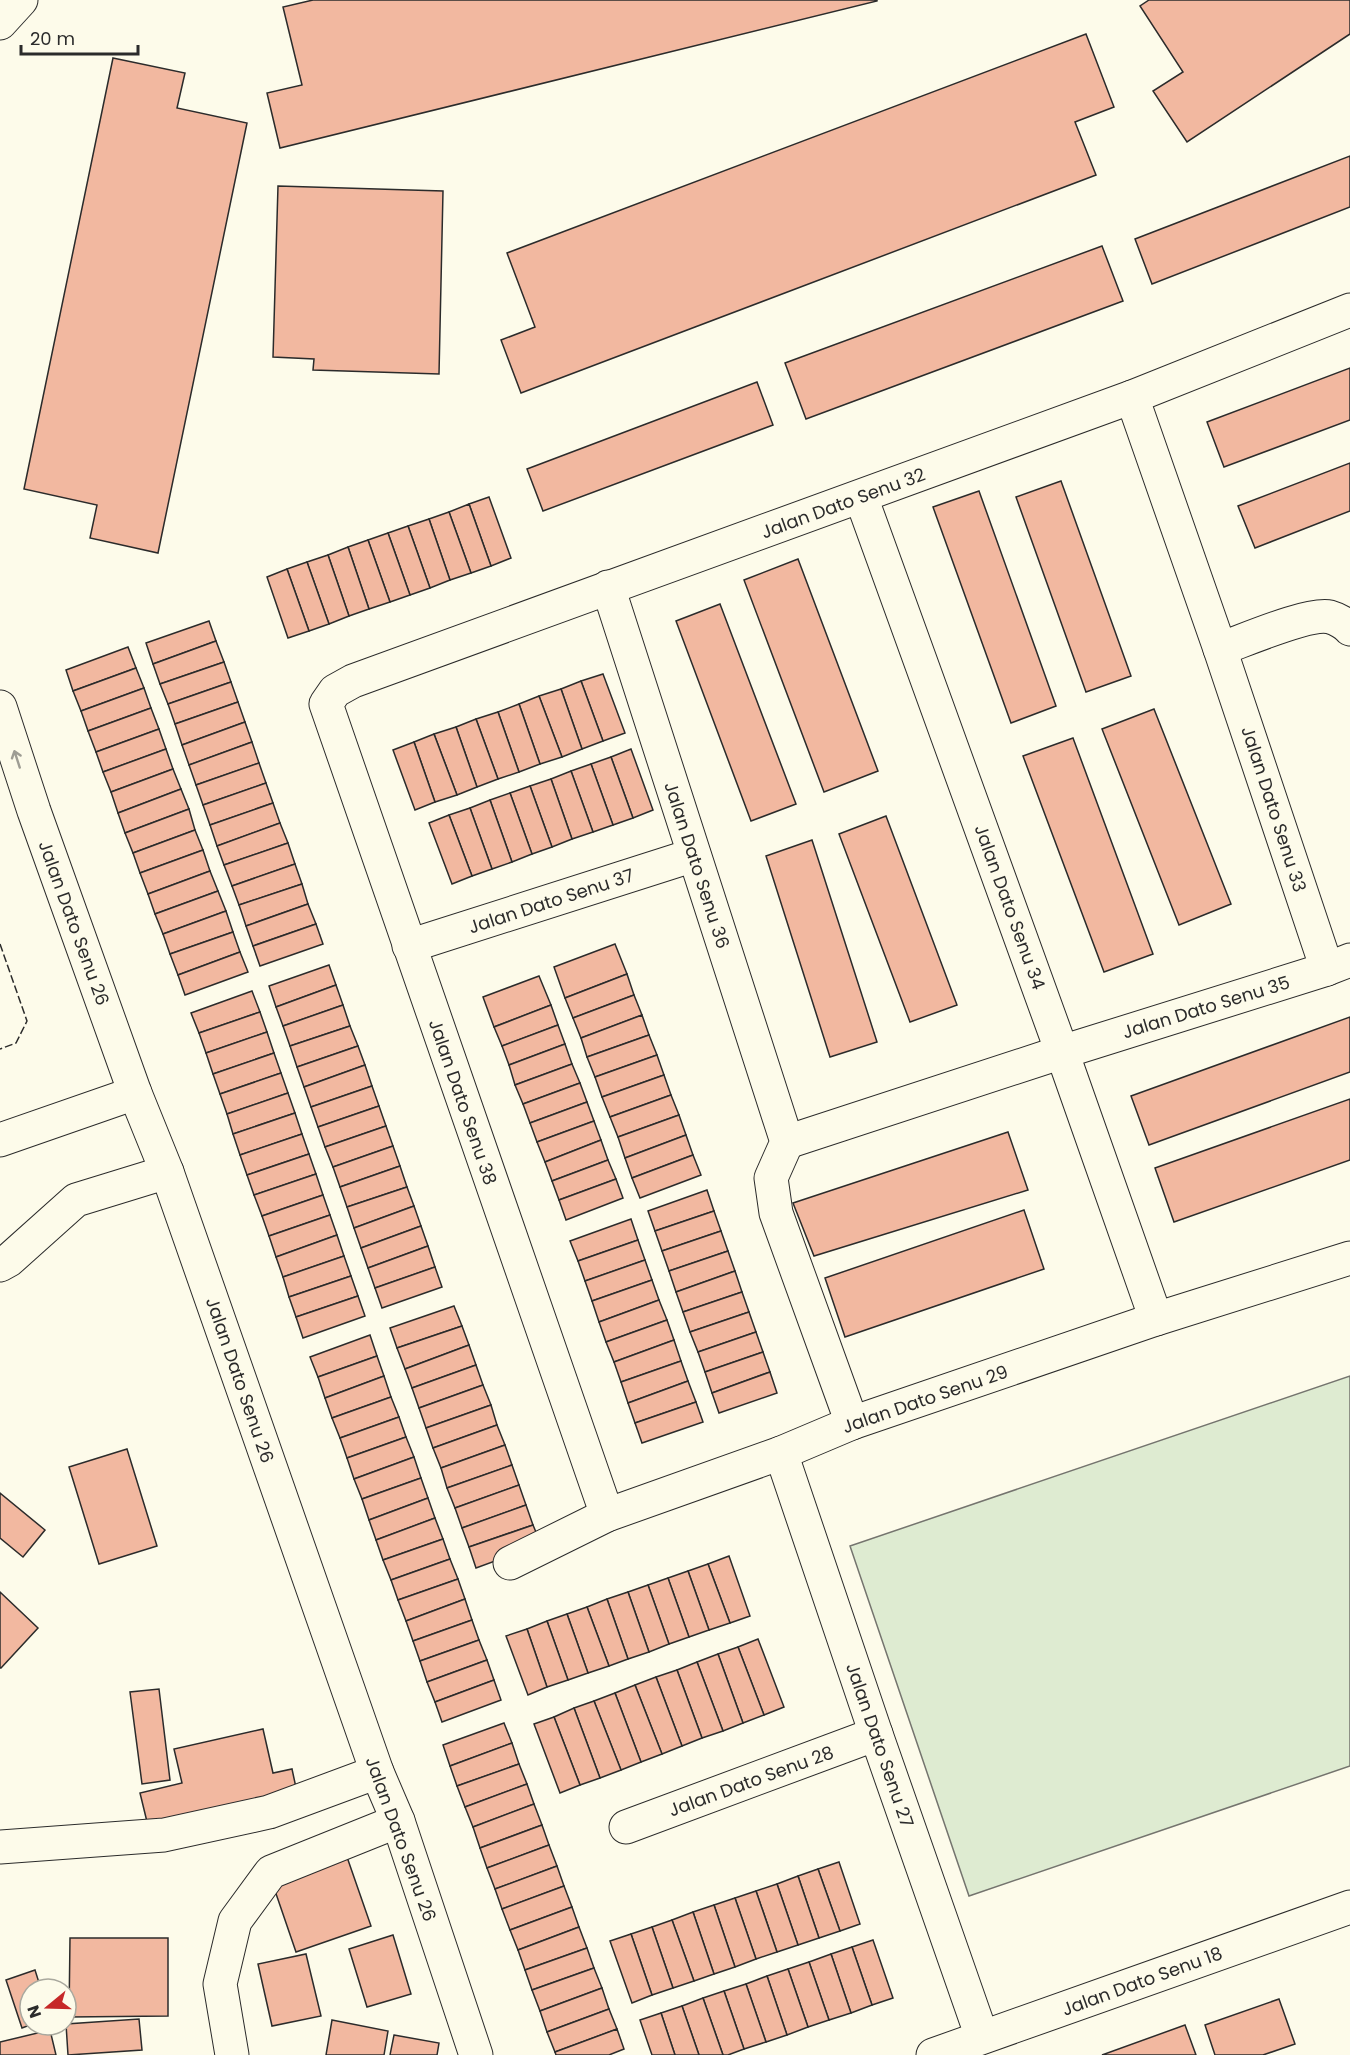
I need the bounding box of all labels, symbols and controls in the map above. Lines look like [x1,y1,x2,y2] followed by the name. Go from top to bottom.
[21,18,138,56] scale bar
[30,26,75,51] text: 20 m
[757,462,929,544] street label: Jalan Dato Senu 32
[1235,723,1313,895] street label: Jalan Dato Senu 33
[11,750,22,769] one-way arrow
[658,778,736,952] street label: Jalan Dato Senu 36
[969,821,1051,993] street label: Jalan Dato Senu 34
[33,837,115,1009] street label: Jalan Dato Senu 26
[465,862,637,940] street label: Jalan Dato Senu 37
[1119,970,1293,1044] street label: Jalan Dato Senu 35
[423,1016,503,1188] street label: Jalan Dato Senu 38
[200,1294,280,1466] street label: Jalan Dato Senu 26
[839,1359,1011,1439] street label: Jalan Dato Senu 29
[840,1660,920,1831] street label: Jalan Dato Senu 27
[665,1740,837,1822] street label: Jalan Dato Senu 28
[360,1753,442,1925] street label: Jalan Dato Senu 26
[1058,1940,1226,2022] street label: Jalan Dato Senu 18
[18,1977,78,2037] north arrow
[21,2002,47,2021] text: N

